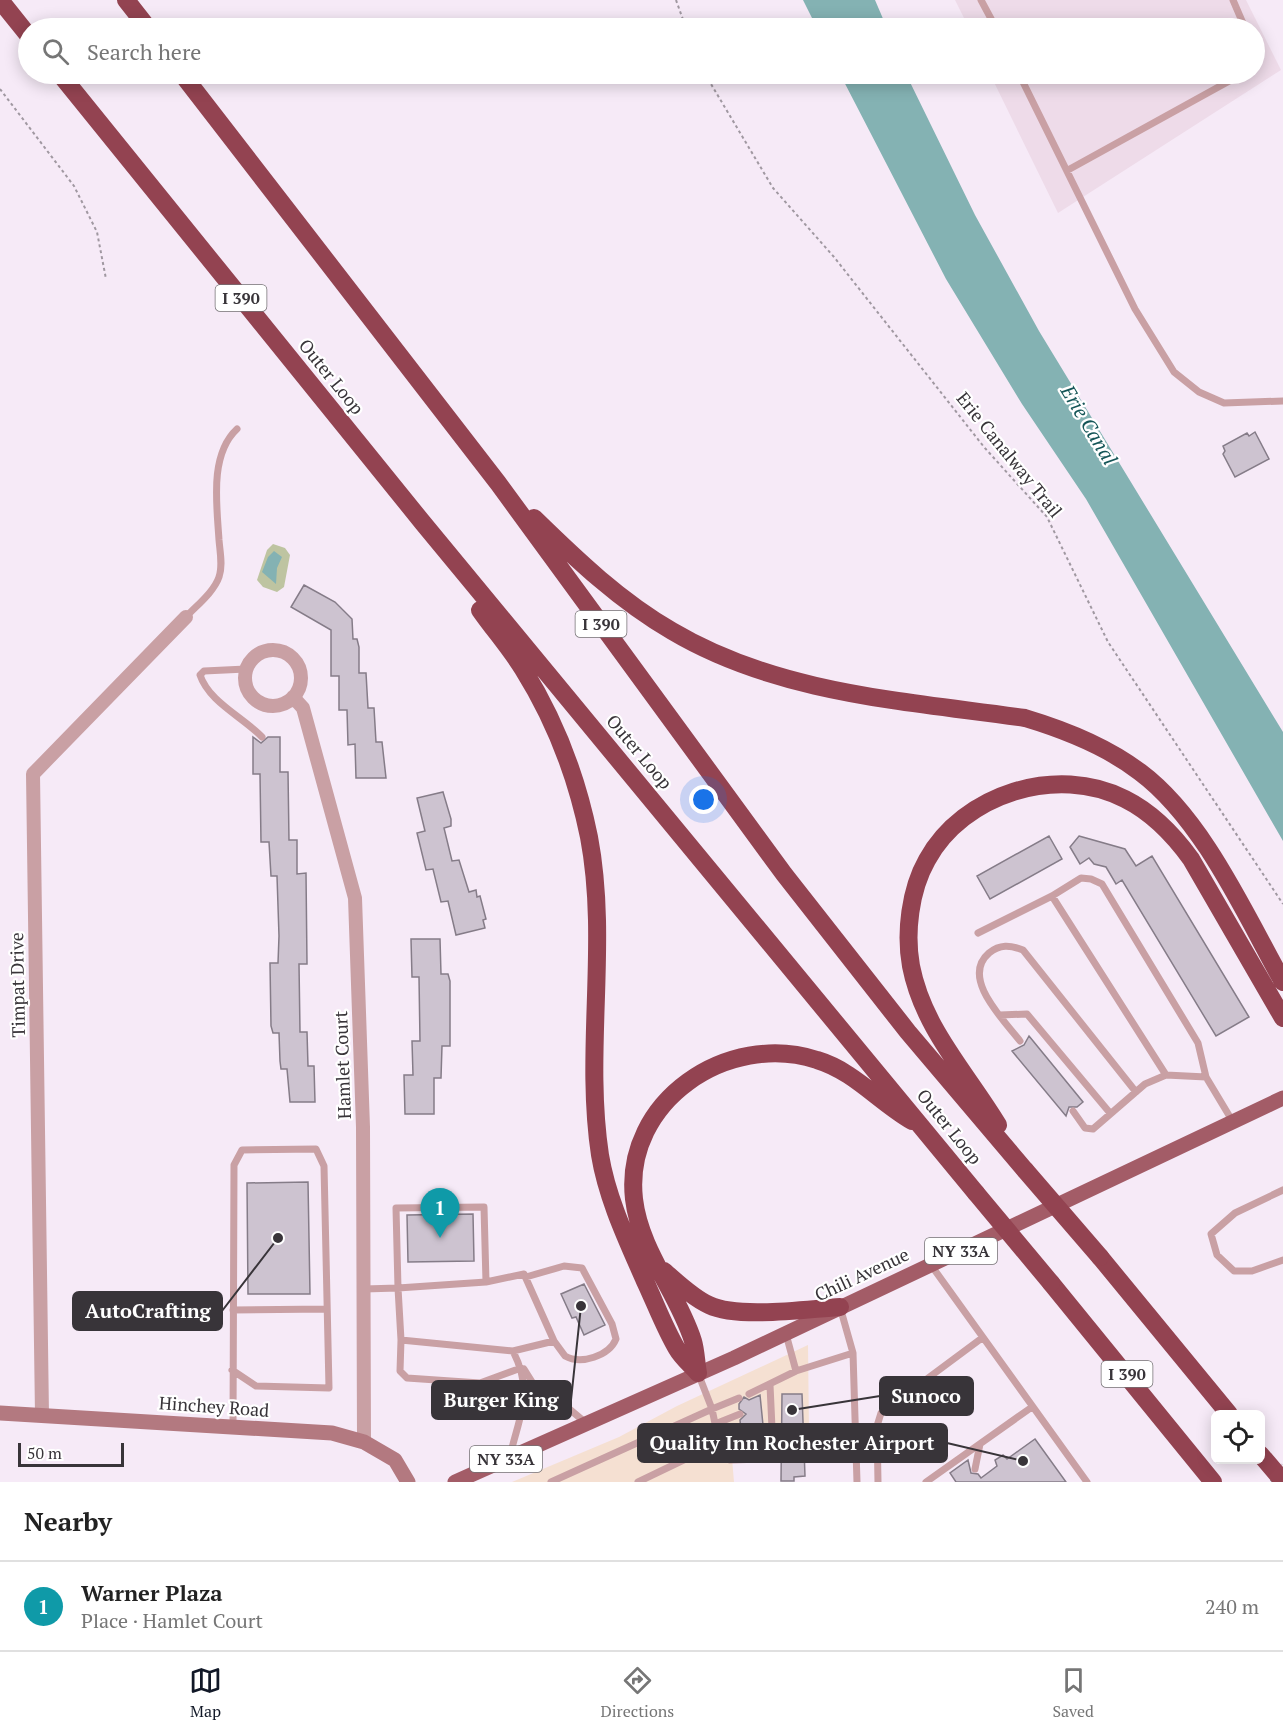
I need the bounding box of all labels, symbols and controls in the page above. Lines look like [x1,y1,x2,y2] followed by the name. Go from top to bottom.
[18,18,1265,84] search box
[39,35,72,68] icon: search
[87,37,201,66] text: Search here
[216,285,266,311] road number: I 390
[294,334,370,419] street label: Outer Loop
[1054,379,1124,470] water label: Erie Canal
[952,387,1068,522] street label: Erie Canalway Trail
[576,611,626,637] road number: I 390
[601,709,678,794] street label: Outer Loop
[689,785,718,814] your location
[4,932,30,1038] street label: Timpat Drive
[328,1010,356,1120] street label: Hamlet Court
[912,1084,988,1169] street label: Outer Loop
[420,1188,460,1238] pin: 1
[925,1238,997,1264] road number: NY 33A
[811,1242,913,1306] street label: Chili Avenue
[73,1292,222,1330] callout: AutoCrafting
[85,1297,212,1324] text: AutoCrafting
[1102,1361,1152,1387] road number: I 390
[880,1377,973,1415] callout: Sunoco
[432,1381,571,1419] callout: Burger King
[891,1382,961,1409] text: Sunoco
[443,1386,559,1413] text: Burger King
[158,1390,270,1422] street label: Hinchey Road
[1211,1410,1265,1464] map controls
[1211,1410,1265,1464] button: locate
[638,1424,947,1462] callout: Quality Inn Rochester Airport
[650,1429,935,1456] text: Quality Inn Rochester Airport
[18,1440,124,1468] scale bar
[27,1442,62,1464] text: 50 m
[470,1446,542,1472] road number: NY 33A
[24,1504,112,1538] text: Nearby
[81,1578,223,1607] text: Warner Plaza
[38,1593,49,1620] text: 1
[1205,1593,1259,1620] text: 240 m
[81,1607,263,1634] text: Place · Hamlet Court
[189,1664,222,1722] tab: Map
[600,1664,674,1722] tab: Directions
[1052,1664,1094,1722] tab: Saved

